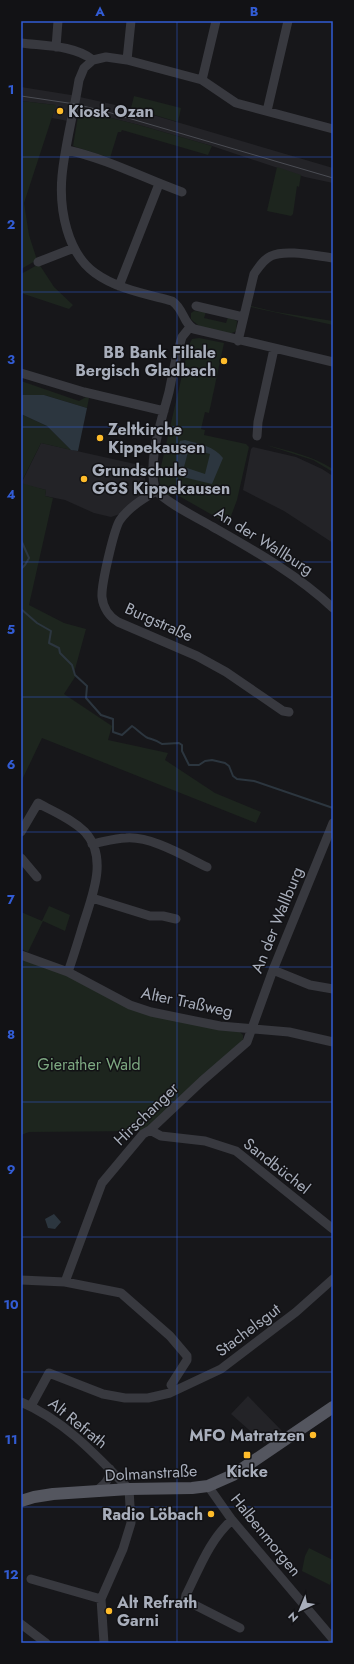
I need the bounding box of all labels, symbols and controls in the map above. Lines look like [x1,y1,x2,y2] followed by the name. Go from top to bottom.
[94,2,105,21] text: A
[250,2,259,21] text: B
[8,80,14,99] text: 1
[68,100,154,123] place label: Kiosk Ozan
[55,106,65,116] marker: Kiosk Ozan
[7,215,15,234] text: 2
[75,341,216,382] place label: BB Bank Filiale Bergisch Gladbach
[7,350,15,369] text: 3
[219,356,229,366] marker: BB Bank Filiale Bergisch Gladbach
[108,418,205,459] place label: Zeltkirche Kippekausen
[95,433,105,443] marker: Zeltkirche Kippekausen
[92,459,230,500] place label: Grundschule GGS Kippekausen
[79,474,89,484] marker: Grundschule GGS Kippekausen
[6,485,16,504] text: 4
[210,501,318,581] street label: An der Wallburg
[121,597,197,647] street label: Burgstraße
[7,620,15,639] text: 5
[7,755,16,774] text: 6
[245,863,309,977] street label: An der Wallburg
[7,890,15,909] text: 7
[139,981,235,1023] street label: Alter Traßweg
[7,1025,15,1044] text: 8
[37,1053,141,1076] park label: Gierather Wald
[108,1077,184,1151] street label: Hirschanger
[239,1132,315,1200] street label: Sandbüchel
[7,1160,16,1179] text: 9
[3,1295,19,1314] text: 10
[211,1298,285,1362] street label: Stachelsgut
[44,1392,112,1454] street label: Alt Refrath
[189,1424,305,1447] place label: MFO Matratzen
[4,1430,18,1449] text: 11
[308,1430,318,1440] marker: MFO Matratzen
[242,1450,252,1460] marker: Kicke
[104,1459,198,1487] street label: Dolmanstraße
[226,1460,268,1483] place label: Kicke
[225,1489,307,1581] street label: Halbenmorgen
[102,1503,203,1526] place label: Radio Löbach
[206,1509,216,1519] marker: Radio Löbach
[3,1565,19,1584] text: 12
[280,1590,320,1630] north arrow
[116,1591,197,1632] place label: Alt Refrath Garni
[104,1606,114,1616] marker: Alt Refrath Garni
[284,1608,302,1626] text: N

